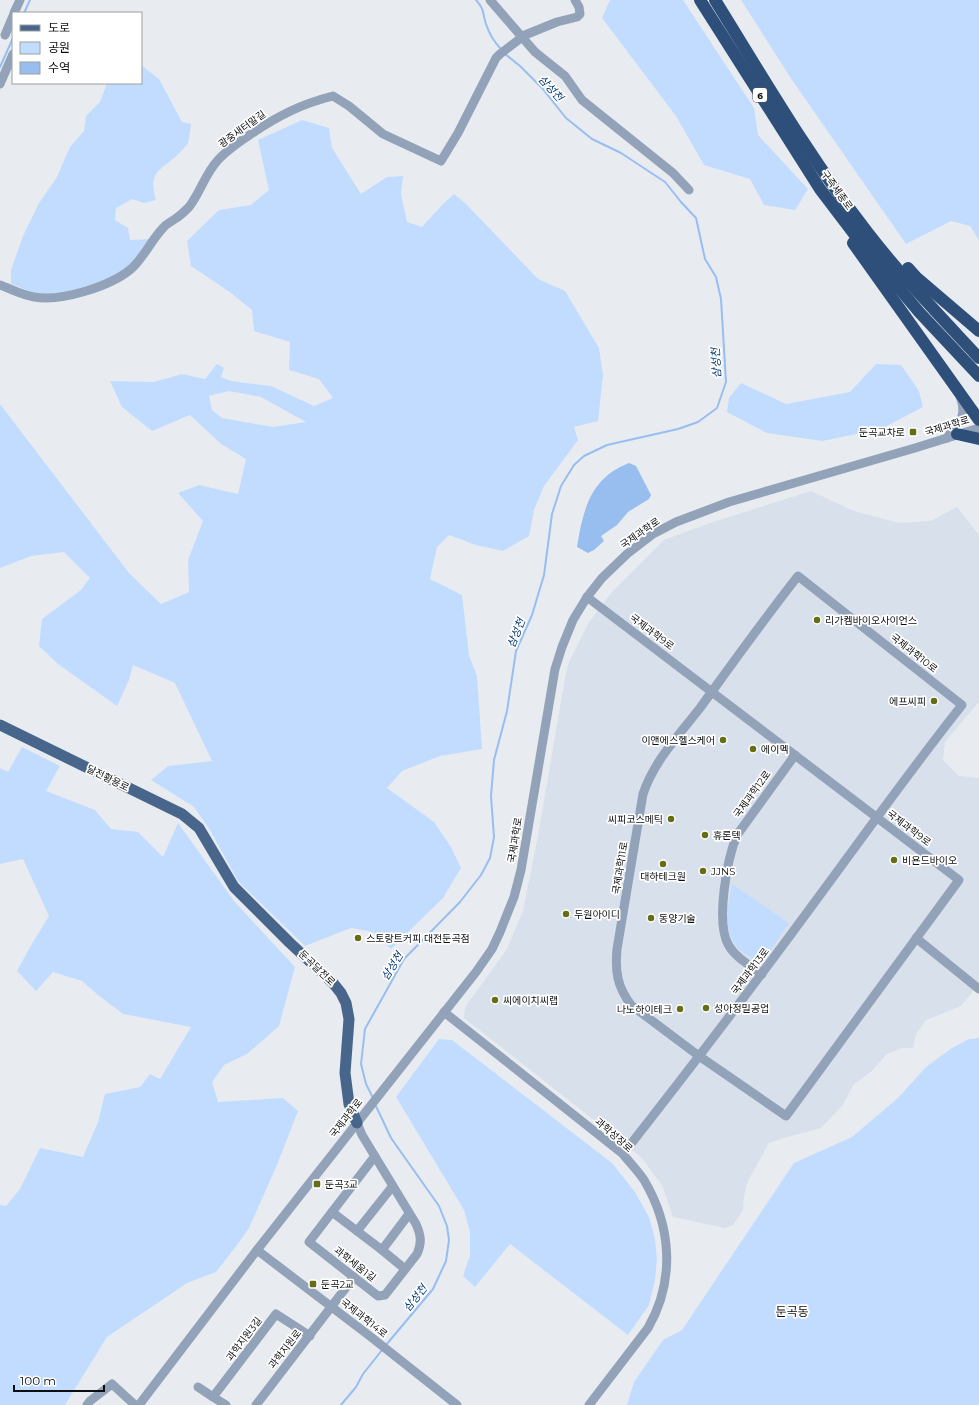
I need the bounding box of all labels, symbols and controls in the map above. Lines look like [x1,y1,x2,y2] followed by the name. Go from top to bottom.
[12,12,142,84] legend
[48,20,70,35] text: 도로
[48,40,70,55] text: 공원
[48,60,70,75] text: 수역
[536,72,568,105] water label: 삼성천
[753,88,767,102] road number: 6
[216,108,268,150] street label: 광중새터말길
[818,168,856,212] street label: 구즉세종로
[708,346,724,379] water label: 삼성천
[923,413,971,439] street label: 국제과학로
[859,426,905,439] place label: 둔곡교차로
[908,427,918,437] marker: 둔곡교차로
[617,514,663,552] street label: 국제과학로
[627,611,677,653] street label: 국제과학9로
[825,614,917,627] place label: 리가켐바이오사이언스
[504,615,529,650] water label: 삼성천
[812,615,822,625] marker: 리가켐바이오사이언스
[888,631,940,675] street label: 국제과학10로
[889,695,926,708] place label: 에프씨피
[929,696,939,706] marker: 에프씨피
[641,734,715,747] place label: 이앤에스헬스케어
[718,735,728,745] marker: 이앤에스헬스케어
[761,743,789,756] place label: 에이멕
[748,744,758,754] marker: 에이멕
[84,762,132,794] street label: 달전황용로
[730,768,774,820] street label: 국제과학12로
[884,807,934,849] street label: 국제과학9로
[608,813,663,826] place label: 씨피코스메틱
[666,814,676,824] marker: 씨피코스메틱
[505,816,525,864] street label: 국제과학로
[713,829,741,842] place label: 휴론텍
[700,830,710,840] marker: 휴론텍
[609,841,631,895] street label: 국제과학11로
[902,854,957,867] place label: 비욘드바이오
[889,855,899,865] marker: 비욘드바이오
[658,859,668,869] marker: 대하테크원
[710,865,735,878] place label: JJNS
[698,866,708,876] marker: JJNS
[640,870,686,883] place label: 대하테크원
[574,908,620,921] place label: 두원아이디
[561,909,571,919] marker: 두원아이디
[659,912,696,925] place label: 동양기술
[646,913,656,923] marker: 동양기술
[366,932,470,945] place label: 스토랑트커피 대전둔곡점
[353,933,363,943] marker: 스토랑트커피 대전둔곡점
[728,945,772,997] street label: 국제과학13로
[296,947,338,989] street label: 둔곡달전로
[378,948,407,983] water label: 삼성천
[503,994,558,1007] place label: 씨에이치씨랩
[490,995,500,1005] marker: 씨에이치씨랩
[714,1002,769,1015] place label: 성아정밀공업
[617,1003,672,1016] place label: 나노하이테크
[701,1003,711,1013] marker: 성아정밀공업
[675,1004,685,1014] marker: 나노하이테크
[327,1096,365,1140] street label: 국제과학로
[592,1115,636,1155] street label: 과학성장로
[325,1178,358,1191] place label: 둔곡3교
[312,1179,322,1189] marker: 둔곡3교
[331,1244,379,1284] street label: 과학세움1길
[321,1278,354,1291] place label: 둔곡2교
[308,1279,318,1289] marker: 둔곡2교
[400,1280,431,1314] water label: 삼성천
[338,1296,390,1340] street label: 국제과학14로
[775,1304,809,1319] district label: 둔곡동
[223,1314,265,1364] street label: 과학지원3길
[266,1327,304,1371] street label: 과학지원로
[14,1367,104,1393] scale bar
[20,1373,56,1388] text: 100 m

